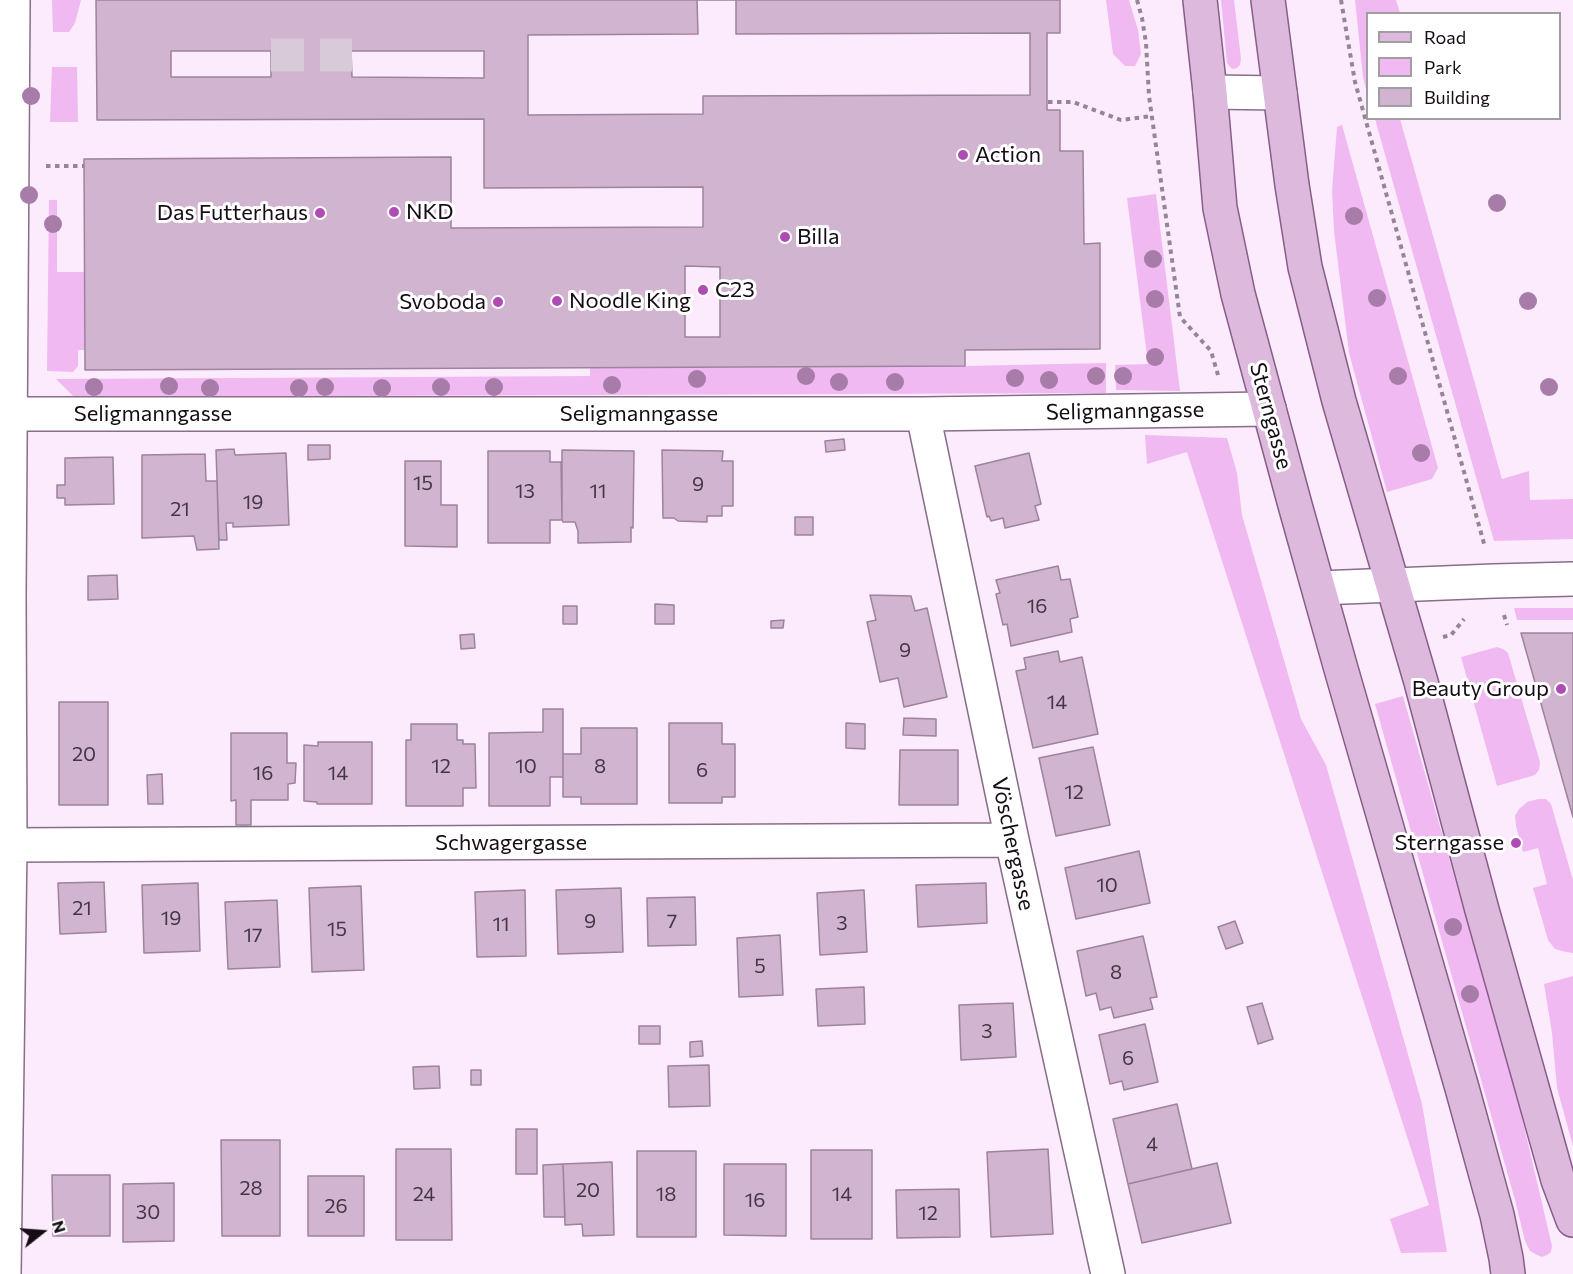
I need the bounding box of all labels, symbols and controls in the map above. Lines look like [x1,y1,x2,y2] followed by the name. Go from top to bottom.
[1366,12,1561,120] legend
[1424,26,1466,48] text: Road
[1424,56,1462,78] text: Park
[1424,86,1490,108] text: Building
[975,142,1041,168] place label: Action
[956,148,970,162] marker: Action
[406,199,454,225] place label: NKD
[157,200,308,226] place label: Das Futterhaus
[387,205,401,219] marker: NKD
[313,206,327,220] marker: Das Futterhaus
[797,224,840,250] place label: Billa
[778,230,792,244] marker: Billa
[715,277,755,303] place label: C23
[696,283,710,297] marker: C23
[569,288,691,314] place label: Noodle King
[399,289,486,315] place label: Svoboda
[550,294,564,308] marker: Noodle King
[491,295,505,309] marker: Svoboda
[1244,360,1298,472] street label: Sterngasse
[1046,396,1204,426] street label: Seligmanngasse
[74,401,232,427] street label: Seligmanngasse
[560,401,718,427] street label: Seligmanngasse
[413,471,433,495] house number: 15
[692,472,704,496] house number: 9
[515,479,535,503] house number: 13
[589,479,607,503] house number: 11
[243,490,263,514] house number: 19
[170,497,190,521] house number: 21
[1027,594,1047,618] house number: 16
[899,638,911,662] house number: 9
[1412,676,1549,702] place label: Beauty Group
[1554,682,1568,696] marker: Beauty Group
[1047,690,1067,714] house number: 14
[72,742,96,766] house number: 20
[431,754,451,778] house number: 12
[515,754,537,778] house number: 10
[594,754,606,778] house number: 8
[696,758,708,782] house number: 6
[253,761,273,785] house number: 16
[328,761,348,785] house number: 14
[986,775,1040,913] street label: Vöschergasse
[1064,780,1084,804] house number: 12
[435,830,587,856] street label: Schwagergasse
[1395,830,1504,856] place label: Sterngasse
[1509,836,1523,850] marker: Sterngasse
[1096,873,1118,897] house number: 10
[72,896,92,920] house number: 21
[161,906,181,930] house number: 19
[584,909,596,933] house number: 9
[667,909,677,933] house number: 7
[836,911,848,935] house number: 3
[492,912,510,936] house number: 11
[327,917,347,941] house number: 15
[243,923,263,947] house number: 17
[754,954,766,978] house number: 5
[1110,960,1122,984] house number: 8
[981,1019,993,1043] house number: 3
[1122,1046,1134,1070] house number: 6
[1146,1132,1158,1156] house number: 4
[239,1176,263,1200] house number: 28
[576,1178,600,1202] house number: 20
[413,1182,435,1206] house number: 24
[656,1182,676,1206] house number: 18
[832,1182,852,1206] house number: 14
[745,1188,765,1212] house number: 16
[324,1194,348,1218] house number: 26
[136,1200,160,1224] house number: 30
[918,1201,938,1225] house number: 12
[12,1202,72,1262] north arrow
[49,1218,71,1235] text: N

